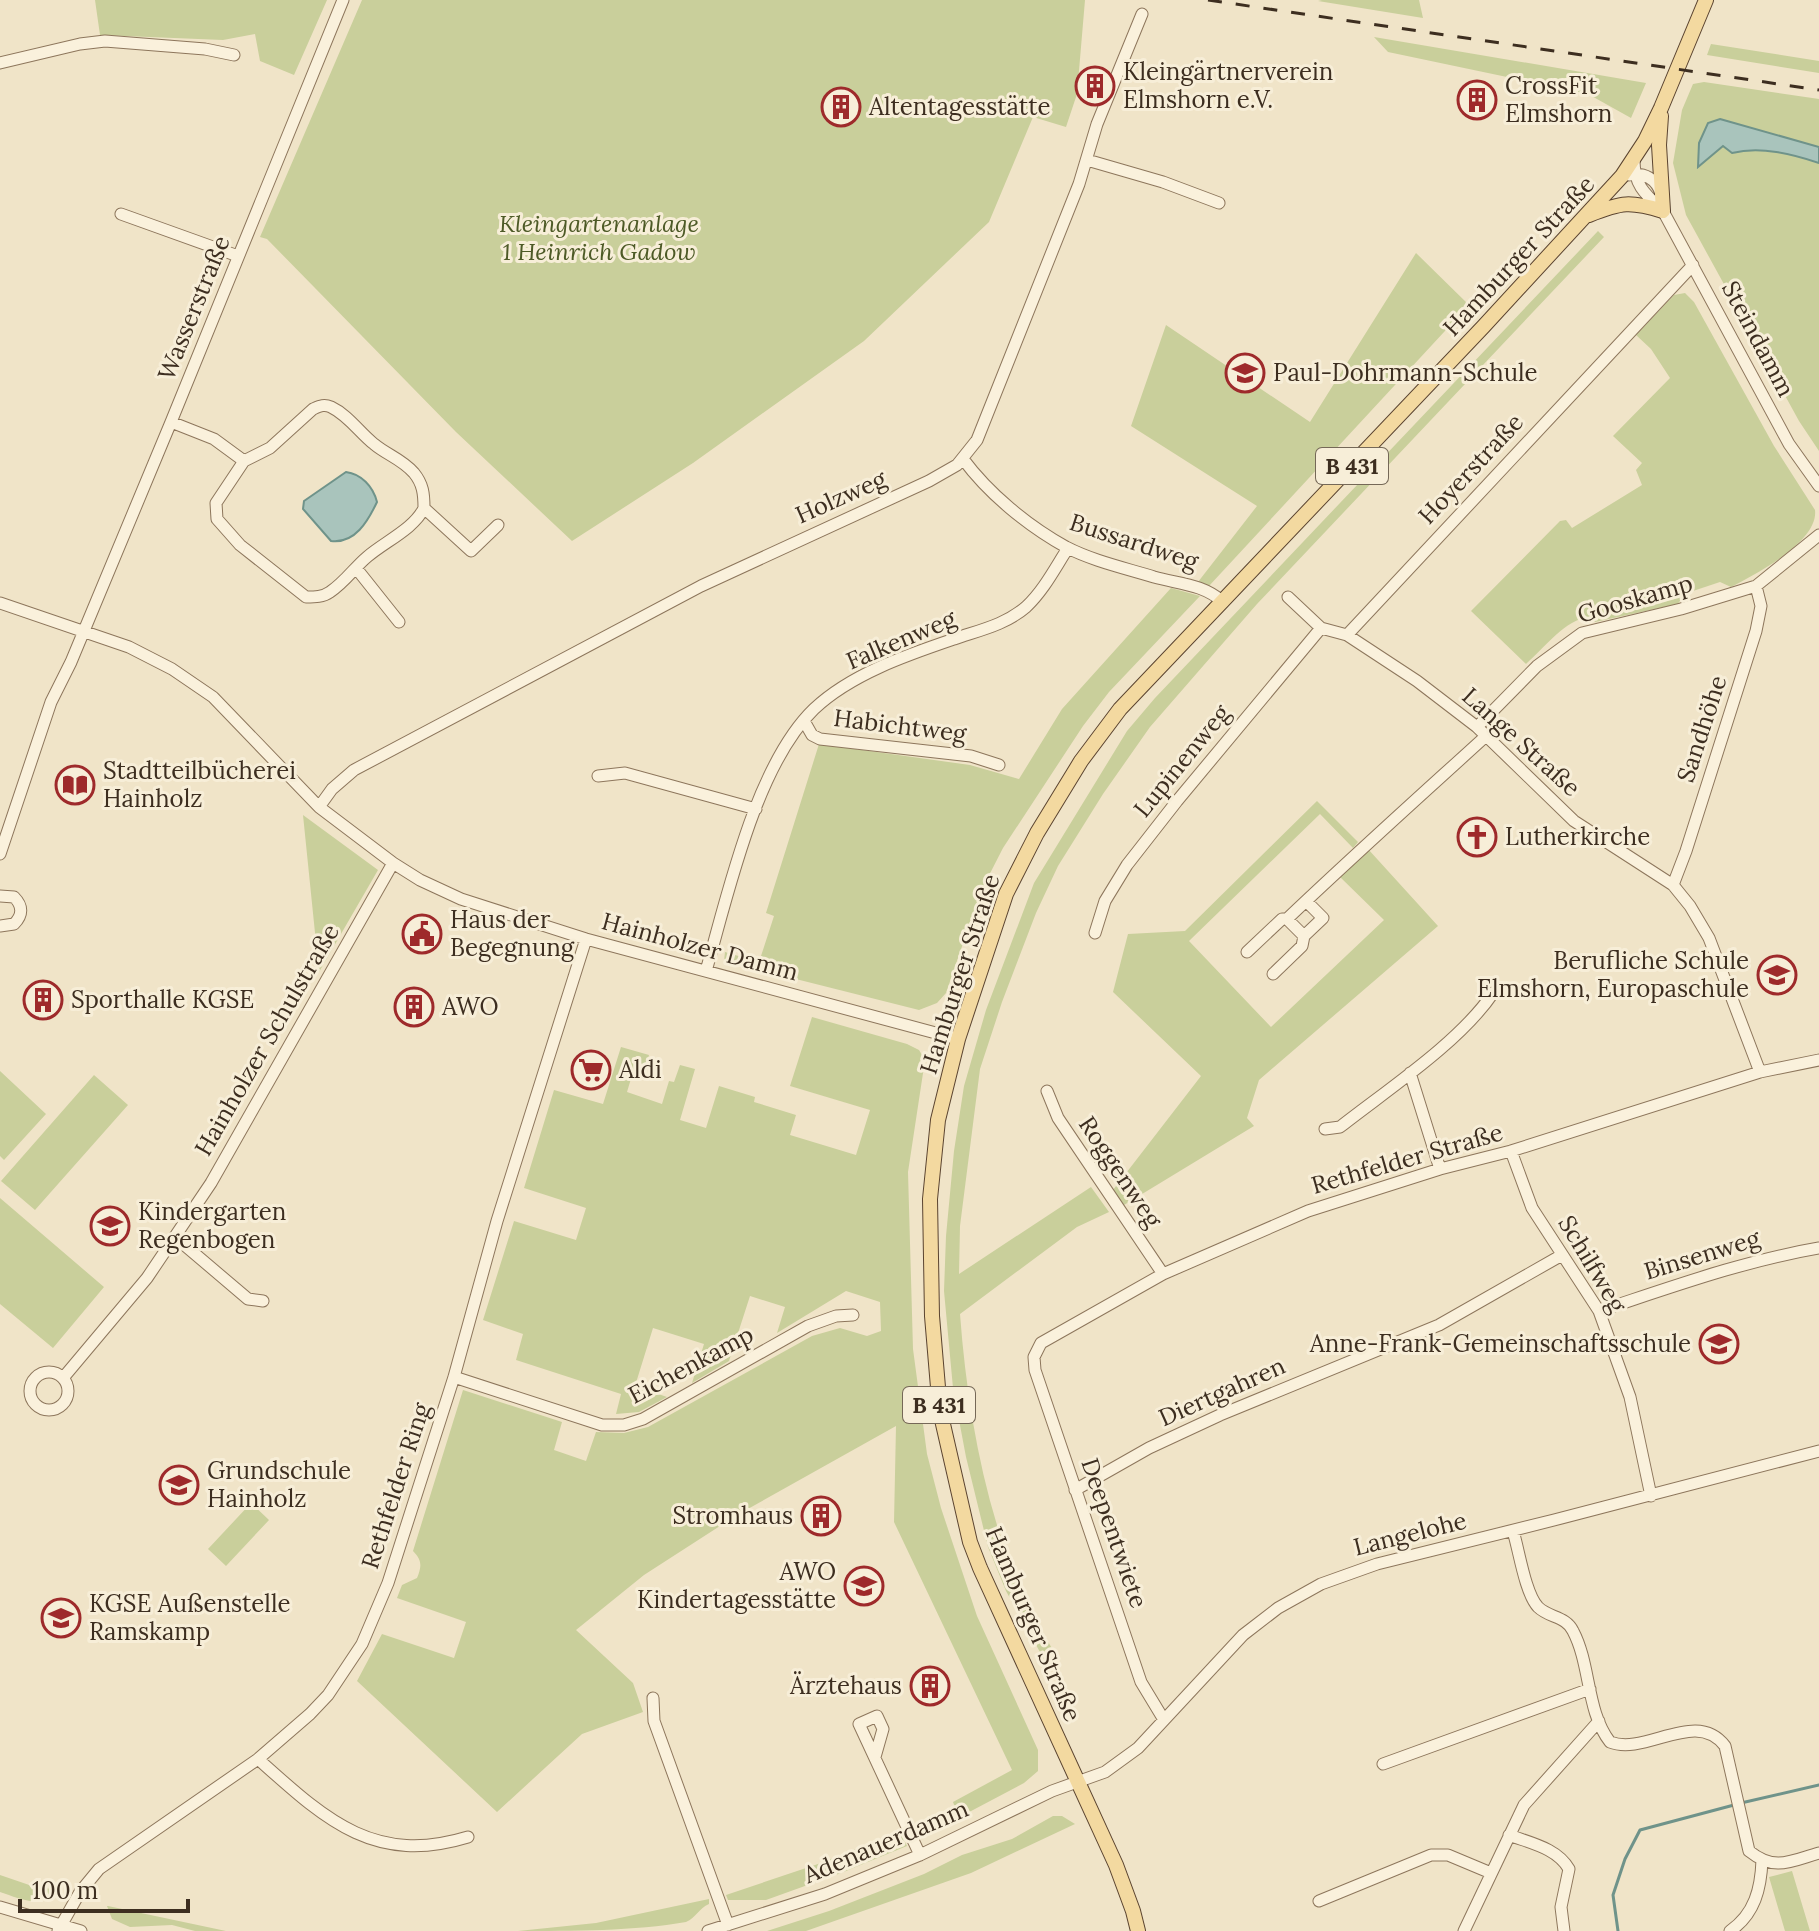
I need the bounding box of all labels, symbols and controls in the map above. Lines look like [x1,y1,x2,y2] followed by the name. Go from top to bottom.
[1123,56,1333,115] place label: Kleingärtnerverein Elmshorn e.V.
[1074,65,1116,107] building icon: Kleingärtnerverein Elmshorn e.V.
[1505,70,1612,129] place label: CrossFit Elmshorn
[1456,79,1498,121] building icon: CrossFit Elmshorn
[820,86,862,128] building icon: Altentagesstätte
[868,91,1051,122] place label: Altentagesstätte
[1436,169,1601,342] street label: Hamburger Straße
[499,208,699,267] park label: Kleingartenanlage 1 Heinrich Gadow
[150,231,237,385] street label: Wasserstraße
[1715,276,1802,402] street label: Steindamm
[1224,352,1266,394] school or university icon: Paul-Dohrmann-Schule
[1273,357,1538,388] place label: Paul-Dohrmann-Schule
[1411,407,1530,531] street label: Hoyerstraße
[1316,448,1388,484] road number: B 431
[791,463,892,530] street label: Holzweg
[1066,506,1203,577] street label: Bussardweg
[1574,567,1696,630] street label: Gooskamp
[841,602,961,677] street label: Falkenweg
[1670,671,1733,786] street label: Sandhöhe
[1456,680,1587,803] street label: Lange Straße
[1127,697,1237,823] street label: Lupinenweg
[832,702,969,749] street label: Habichtweg
[103,755,296,814] place label: Stadtteilbücherei Hainholz
[54,764,96,806] library icon: Stadtteilbücherei Hainholz
[1456,816,1498,858] church icon: Lutherkirche
[1505,821,1650,852] place label: Lutherkirche
[913,870,1006,1078] street label: Hamburger Straße
[450,904,575,963] place label: Haus der Begegnung
[599,905,802,988] street label: Hainholzer Damm
[401,913,443,955] public building icon: Haus der Begegnung
[187,918,346,1161] street label: Hainholzer Schulstraße
[1477,945,1749,1004] place label: Berufliche Schule Elmshorn, Europaschule
[1756,954,1798,996] school or university icon: Berufliche Schule Elmshorn, Europaschule
[22,979,64,1021] building icon: Sporthalle KGSE
[71,984,254,1015] place label: Sporthalle KGSE
[393,986,435,1028] building icon: AWO
[441,991,499,1022] place label: AWO
[570,1049,612,1091] supermarket icon: Aldi
[618,1054,662,1085] place label: Aldi
[1072,1110,1169,1234] street label: Roggenweg
[1308,1116,1506,1201] street label: Rethfelder Straße
[138,1196,286,1255] place label: Kindergarten Regenbogen
[89,1205,131,1247] school or university icon: Kindergarten Regenbogen
[1551,1210,1634,1319] street label: Schilfweg
[1640,1222,1764,1287] street label: Binsenweg
[623,1319,759,1411] street label: Eichenkamp
[1698,1323,1740,1365] school or university icon: Anne-Frank-Gemeinschaftsschule
[1309,1328,1691,1359] place label: Anne-Frank-Gemeinschaftsschule
[1154,1350,1290,1433] street label: Diertgahren
[903,1387,975,1423] road number: B 431
[354,1398,437,1573] street label: Rethfelder Ring
[1074,1454,1155,1612] street label: Deepentwiete
[207,1455,351,1514] place label: Grundschule Hainholz
[158,1464,200,1506] school or university icon: Grundschule Hainholz
[800,1495,842,1537] building icon: Stromhaus
[672,1500,793,1531] place label: Stromhaus
[1350,1505,1470,1563] street label: Langelohe
[978,1522,1088,1726] street label: Hamburger Straße
[637,1556,836,1615] place label: AWO Kindertagesstätte
[843,1565,885,1607] school or university icon: AWO Kindertagesstätte
[89,1588,290,1647] place label: KGSE Außenstelle Ramskamp
[40,1597,82,1639] school or university icon: KGSE Außenstelle Ramskamp
[909,1665,951,1707] building icon: Ärztehaus
[789,1670,902,1701] place label: Ärztehaus
[798,1793,973,1891] street label: Adenauerdamm
[20,1863,188,1913] scale bar
[32,1875,98,1906] text: 100 m

